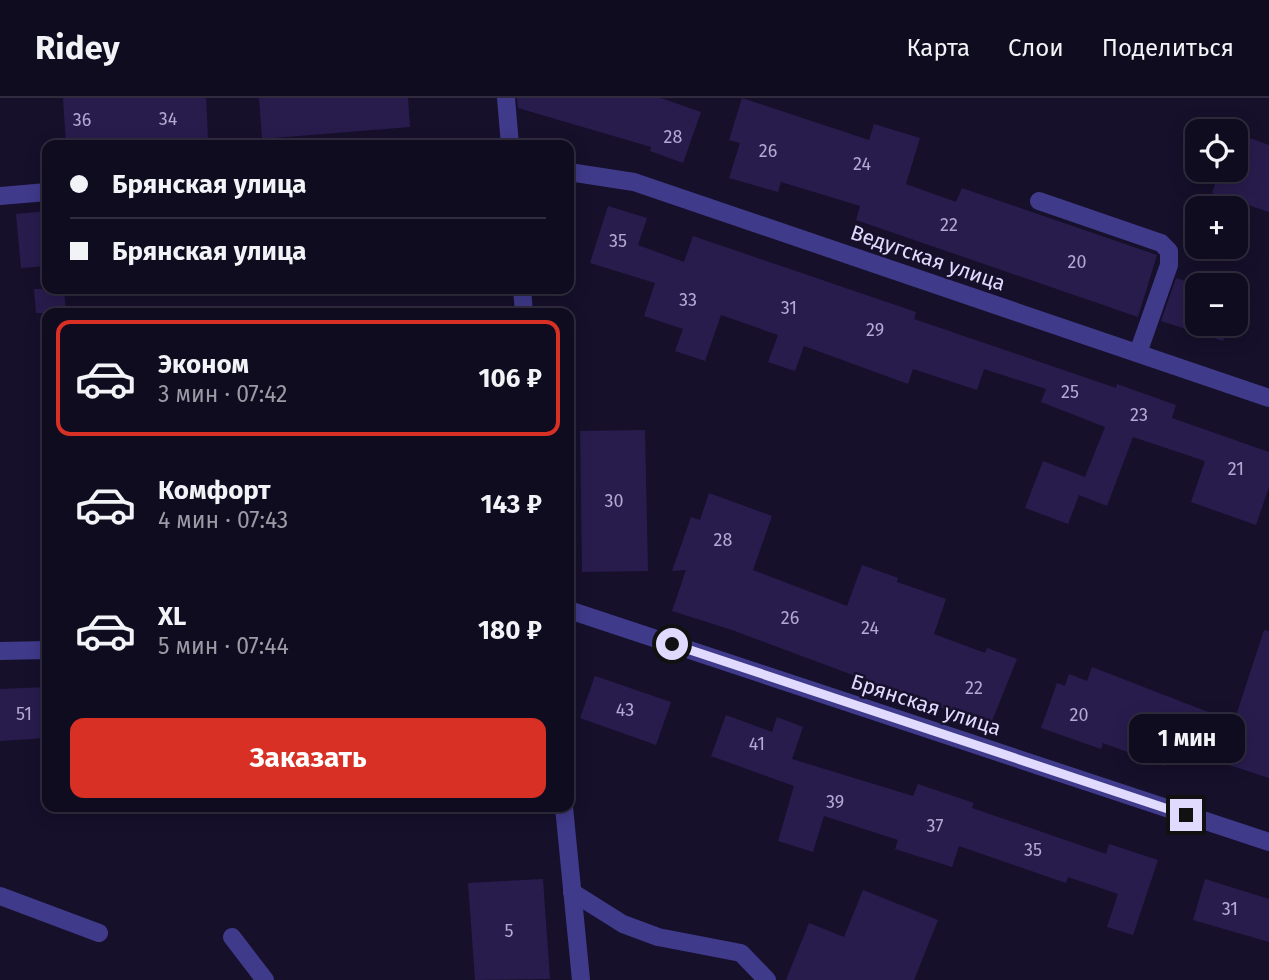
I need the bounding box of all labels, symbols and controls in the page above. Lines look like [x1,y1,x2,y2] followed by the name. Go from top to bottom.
[35,28,120,68] text: Ridey
[906,34,970,62] text: Карта
[1008,34,1064,62] text: Слои
[1102,34,1234,62] text: Поделиться
[159,108,178,130] house number: 34
[73,109,91,131] house number: 36
[1185,119,1248,336] map controls
[1185,119,1248,182] button: locate
[664,126,682,148] house number: 28
[759,140,777,162] house number: 26
[853,153,871,175] house number: 24
[112,169,307,200] text: Брянская улица
[1185,196,1248,259] button: +
[940,214,958,236] house number: 22
[847,219,1009,297] street label: Ведугская улица
[609,230,627,252] house number: 35
[112,236,307,267] text: Брянская улица
[1068,251,1086,273] house number: 20
[1185,273,1248,336] button: −
[679,289,697,311] house number: 33
[781,297,797,319] house number: 31
[866,319,884,341] house number: 29
[74,347,137,410] icon: car
[158,349,249,380] text: Эконом
[478,363,542,394] text: 106 ₽
[158,380,287,408] text: 3 мин · 07:42
[1061,381,1079,403] house number: 25
[1130,404,1148,426] house number: 23
[1228,458,1244,480] house number: 21
[74,473,137,536] icon: car
[158,475,271,506] text: Комфорт
[481,489,542,520] text: 143 ₽
[604,490,624,512] house number: 30
[158,506,288,534] text: 4 мин · 07:43
[714,529,732,551] house number: 28
[74,599,137,662] icon: car
[158,601,186,632] text: XL
[781,607,799,629] house number: 26
[478,615,542,646] text: 180 ₽
[861,617,879,639] house number: 24
[656,628,688,660] route start
[158,632,289,660] text: 5 мин · 07:44
[848,669,1004,741] street label: Брянская улица
[965,677,983,699] house number: 22
[616,699,634,721] house number: 43
[16,703,32,725] house number: 51
[1070,704,1088,726] house number: 20
[1128,714,1244,762] callout: 1 мин
[70,718,546,798] button: Заказать
[1158,724,1216,752] text: 1 мин
[749,733,765,755] house number: 41
[826,791,844,813] house number: 39
[1170,799,1202,831] route end
[927,815,943,837] house number: 37
[1024,839,1042,861] house number: 35
[1222,898,1238,920] house number: 31
[504,920,514,942] house number: 5

